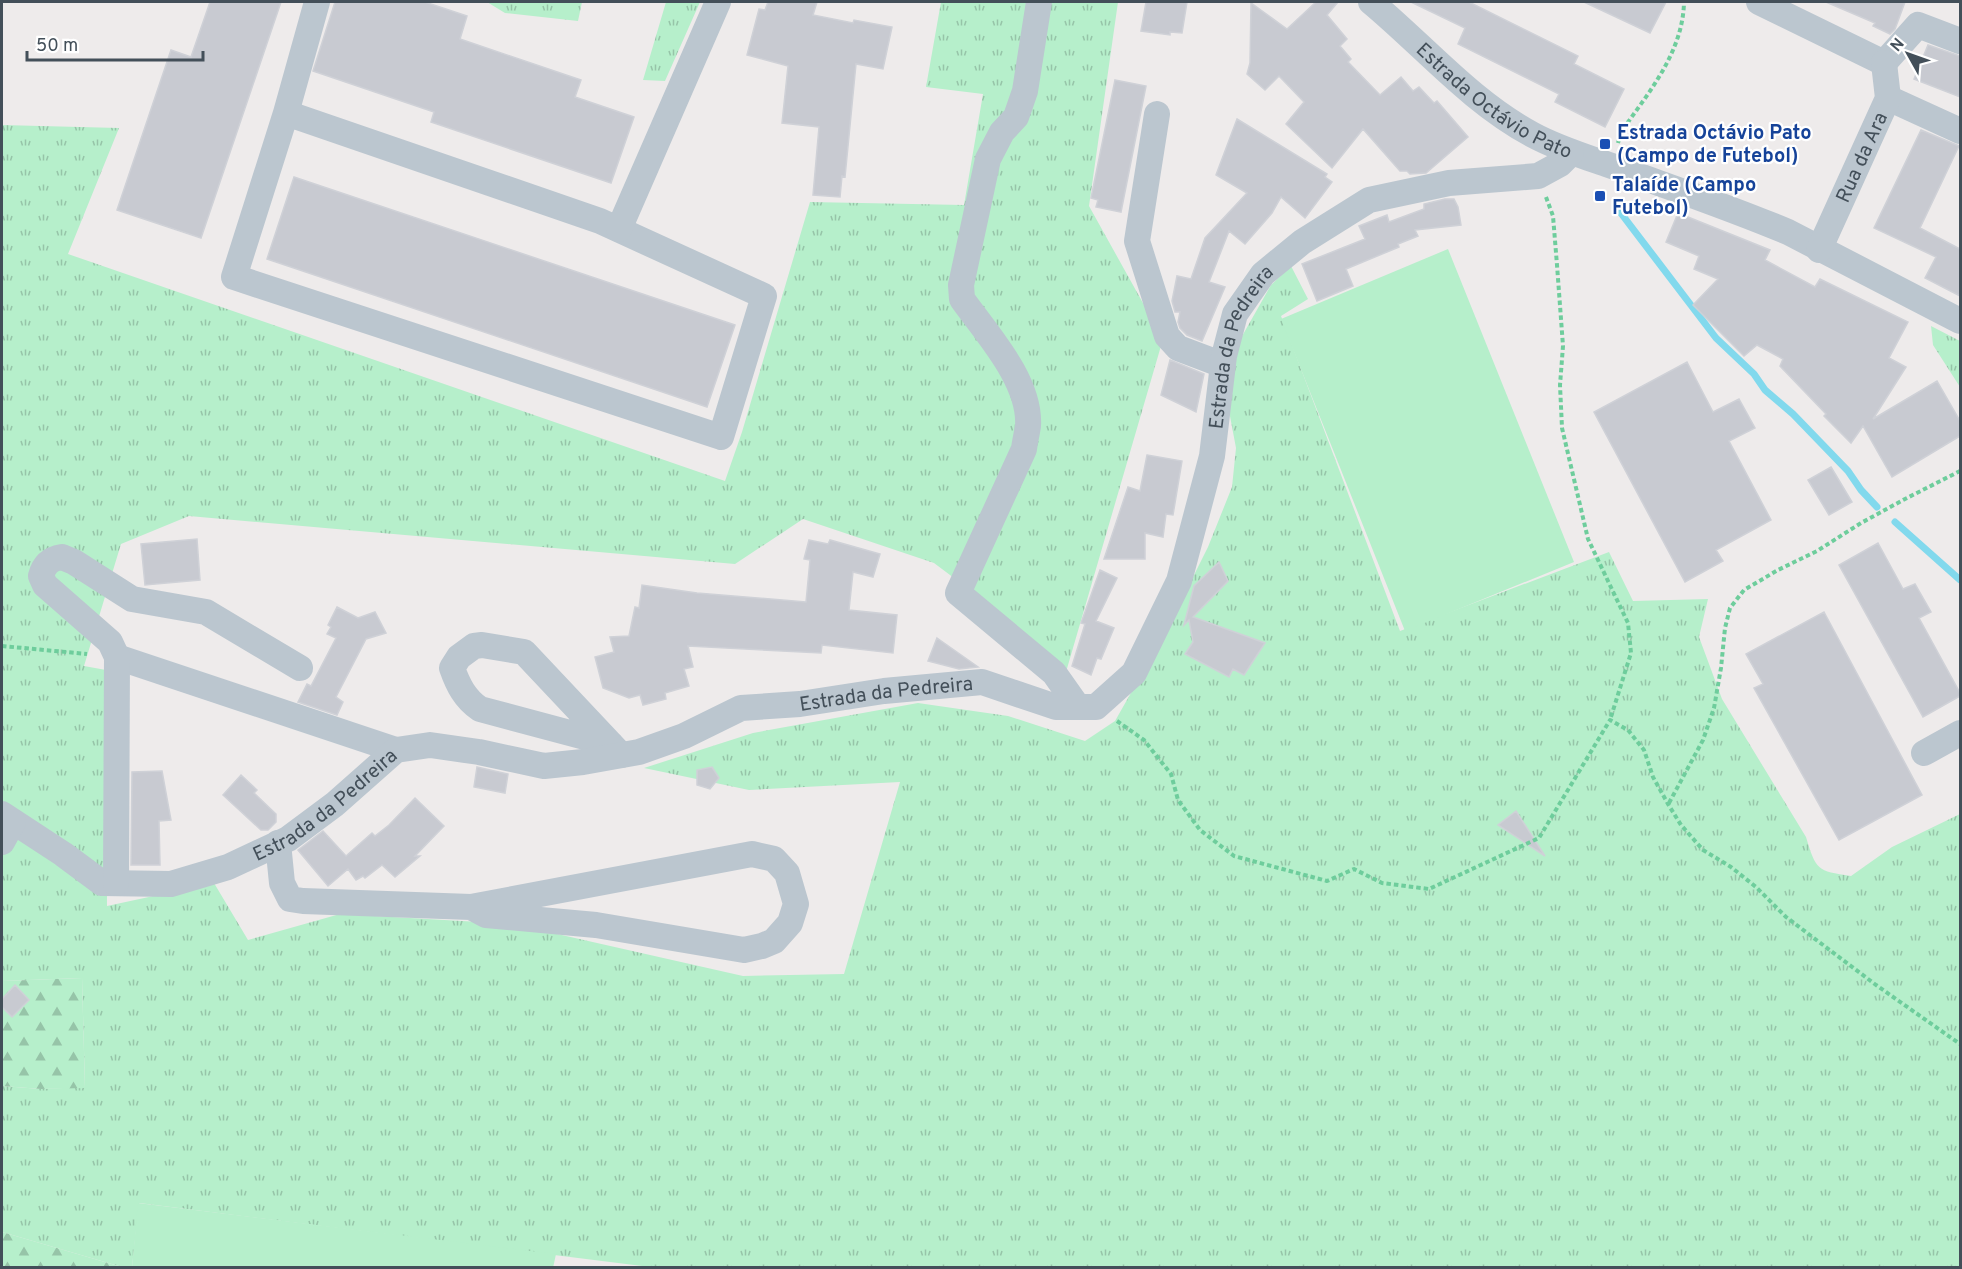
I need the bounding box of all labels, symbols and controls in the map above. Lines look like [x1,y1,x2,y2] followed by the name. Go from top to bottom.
[27,24,202,62] scale bar
[1878,24,1938,84] north arrow
[36,35,78,58] text: 50 m
[1887,35,1909,56] text: N
[1410,38,1575,166] street label: Estrada Octávio Pato
[1831,108,1895,207] street label: Rua da Ara
[1617,121,1812,170] place label: Estrada Octávio Pato (Campo de Futebol)
[1598,137,1612,151] marker: Estrada Octávio Pato (Campo de Futebol)
[1612,173,1756,222] place label: Talaíde (Campo Futebol)
[1593,189,1607,203] marker: Talaíde (Campo Futebol)
[1204,260,1280,431] street label: Estrada da Pedreira
[798,672,974,719] street label: Estrada da Pedreira
[249,744,404,869] street label: Estrada da Pedreira

